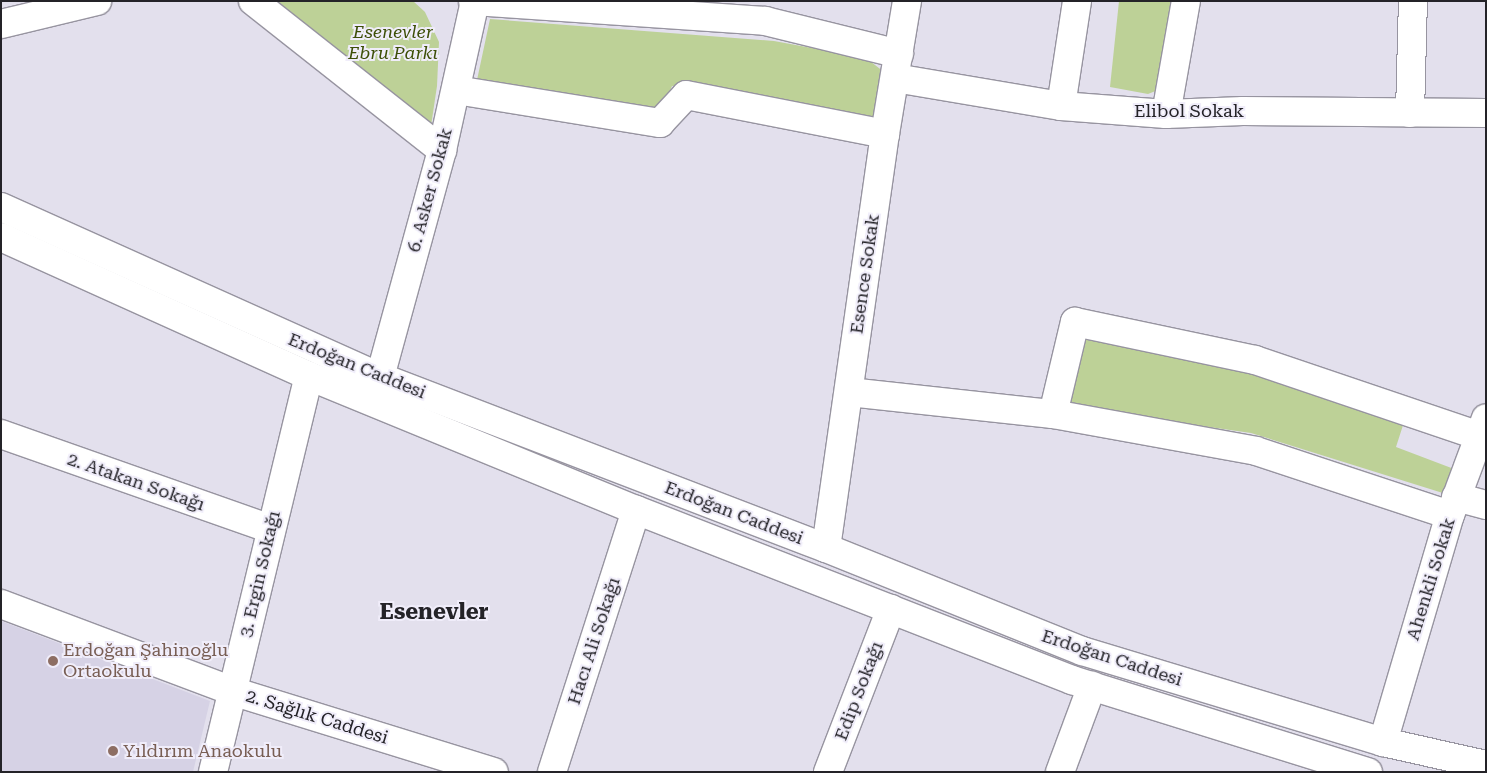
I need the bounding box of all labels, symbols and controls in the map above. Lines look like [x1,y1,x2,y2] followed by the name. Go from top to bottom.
[348,22,438,64] park label: Esenevler Ebru Parkı
[1134,100,1244,122] street label: Elibol Sokak
[403,125,457,255] street label: 6. Asker Sokak
[846,213,884,335] street label: Esence Sokak
[285,328,429,404] street label: Erdoğan Caddesi
[65,448,207,516] street label: 2. Atakan Sokağı
[662,477,806,549] street label: Erdoğan Caddesi
[235,509,285,639] street label: 3. Ergin Sokağı
[1402,515,1460,643] street label: Ahenkli Sokak
[563,575,625,707] street label: Hacı Ali Sokağı
[379,599,489,625] district label: Esenevler
[1039,625,1185,691] street label: Erdoğan Caddesi
[830,638,888,744] street label: Edip Sokağı
[63,640,228,682] place label: Erdoğan Şahinoğlu Ortaokulu
[47,655,59,667] marker: Erdoğan Şahinoğlu Ortaokulu
[243,685,391,749] street label: 2. Sağlık Caddesi
[123,740,282,762] place label: Yıldırım Anaokulu
[107,745,119,757] marker: Yıldırım Anaokulu

